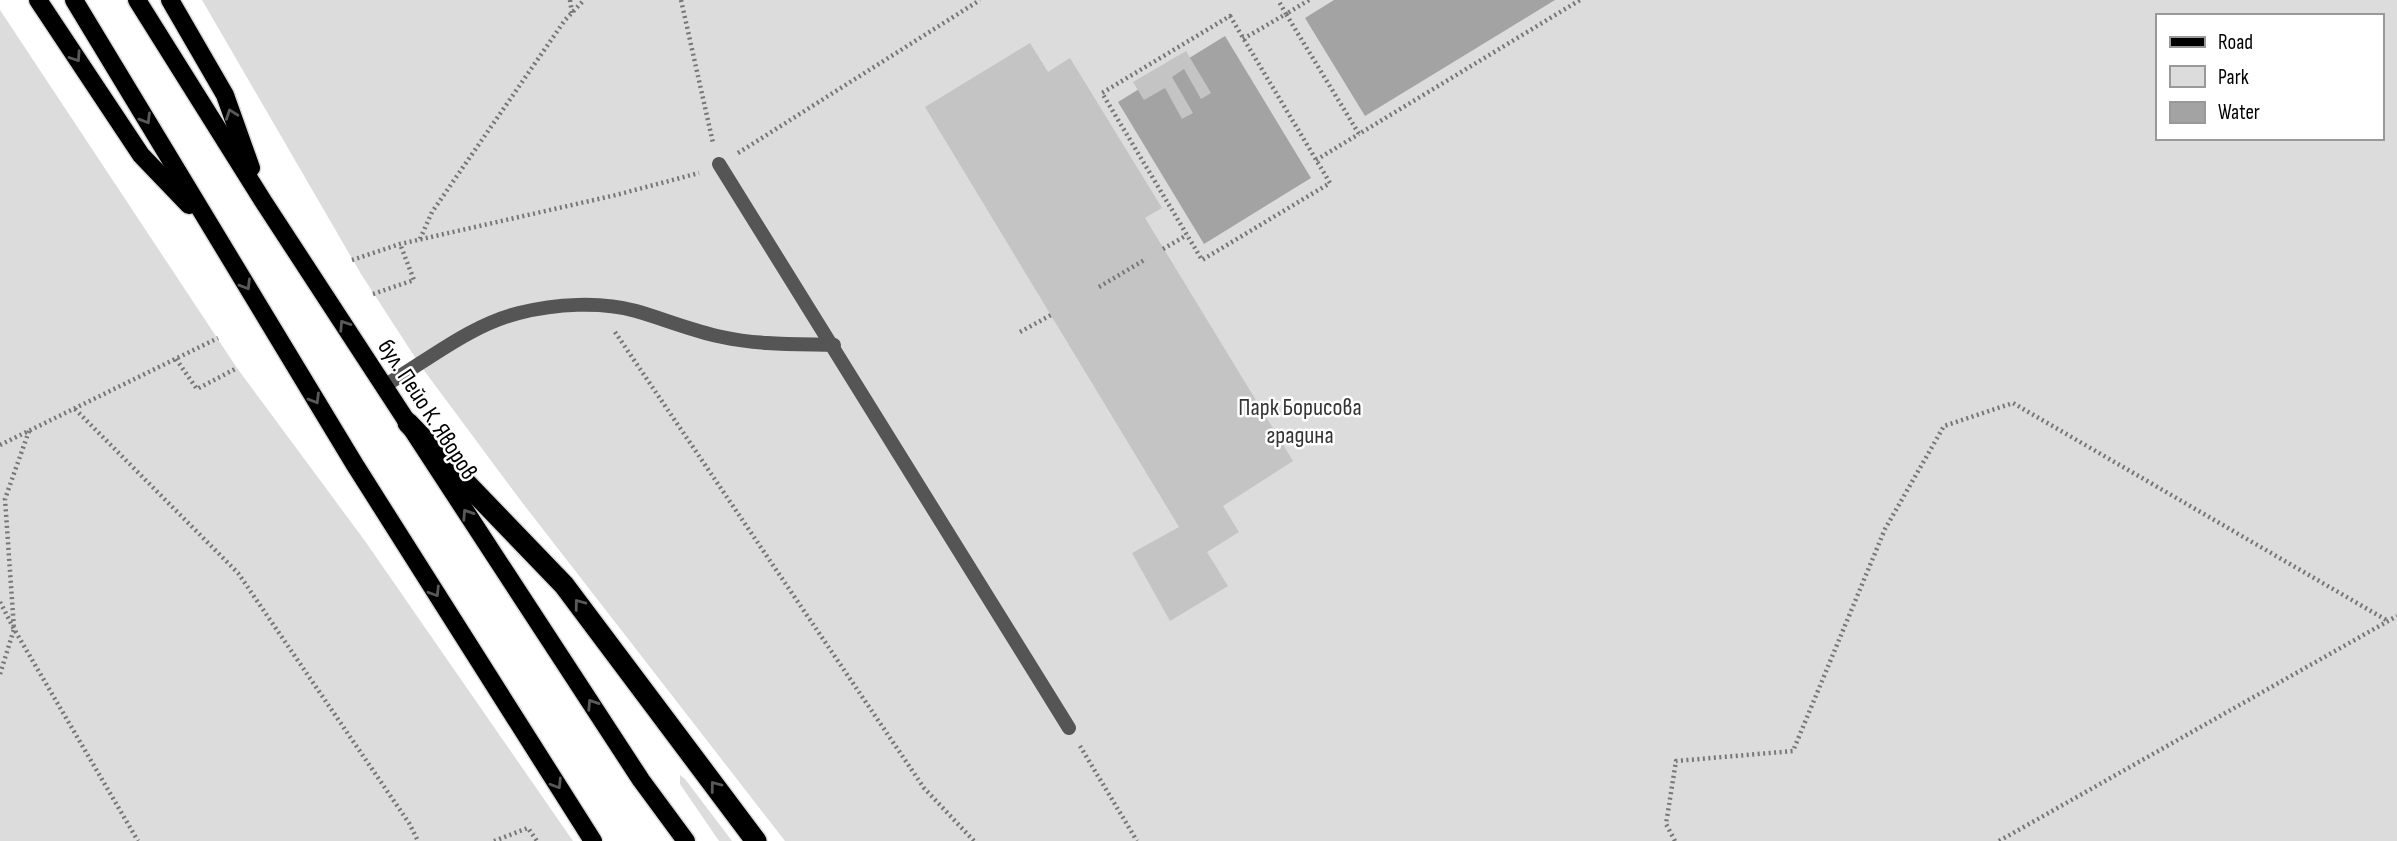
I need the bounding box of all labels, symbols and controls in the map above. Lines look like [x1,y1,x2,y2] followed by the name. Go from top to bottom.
[2156,14,2383,140] legend
[2218,30,2253,55] text: Road
[67,49,80,62] one-way arrow
[2218,65,2249,90] text: Park
[2218,100,2260,125] text: Water
[226,108,240,120] one-way arrow
[138,112,151,125] one-way arrow
[237,277,250,290] one-way arrow
[339,319,352,332] one-way arrow
[371,334,484,485] street label: бул. Пейо К. Яворов
[306,392,319,405] one-way arrow
[1238,393,1362,450] park label: Парк Борисова градина
[463,508,476,521] one-way arrow
[427,585,440,598] one-way arrow
[574,599,587,612] one-way arrow
[587,699,600,712] one-way arrow
[548,777,561,790] one-way arrow
[711,781,723,794] one-way arrow

